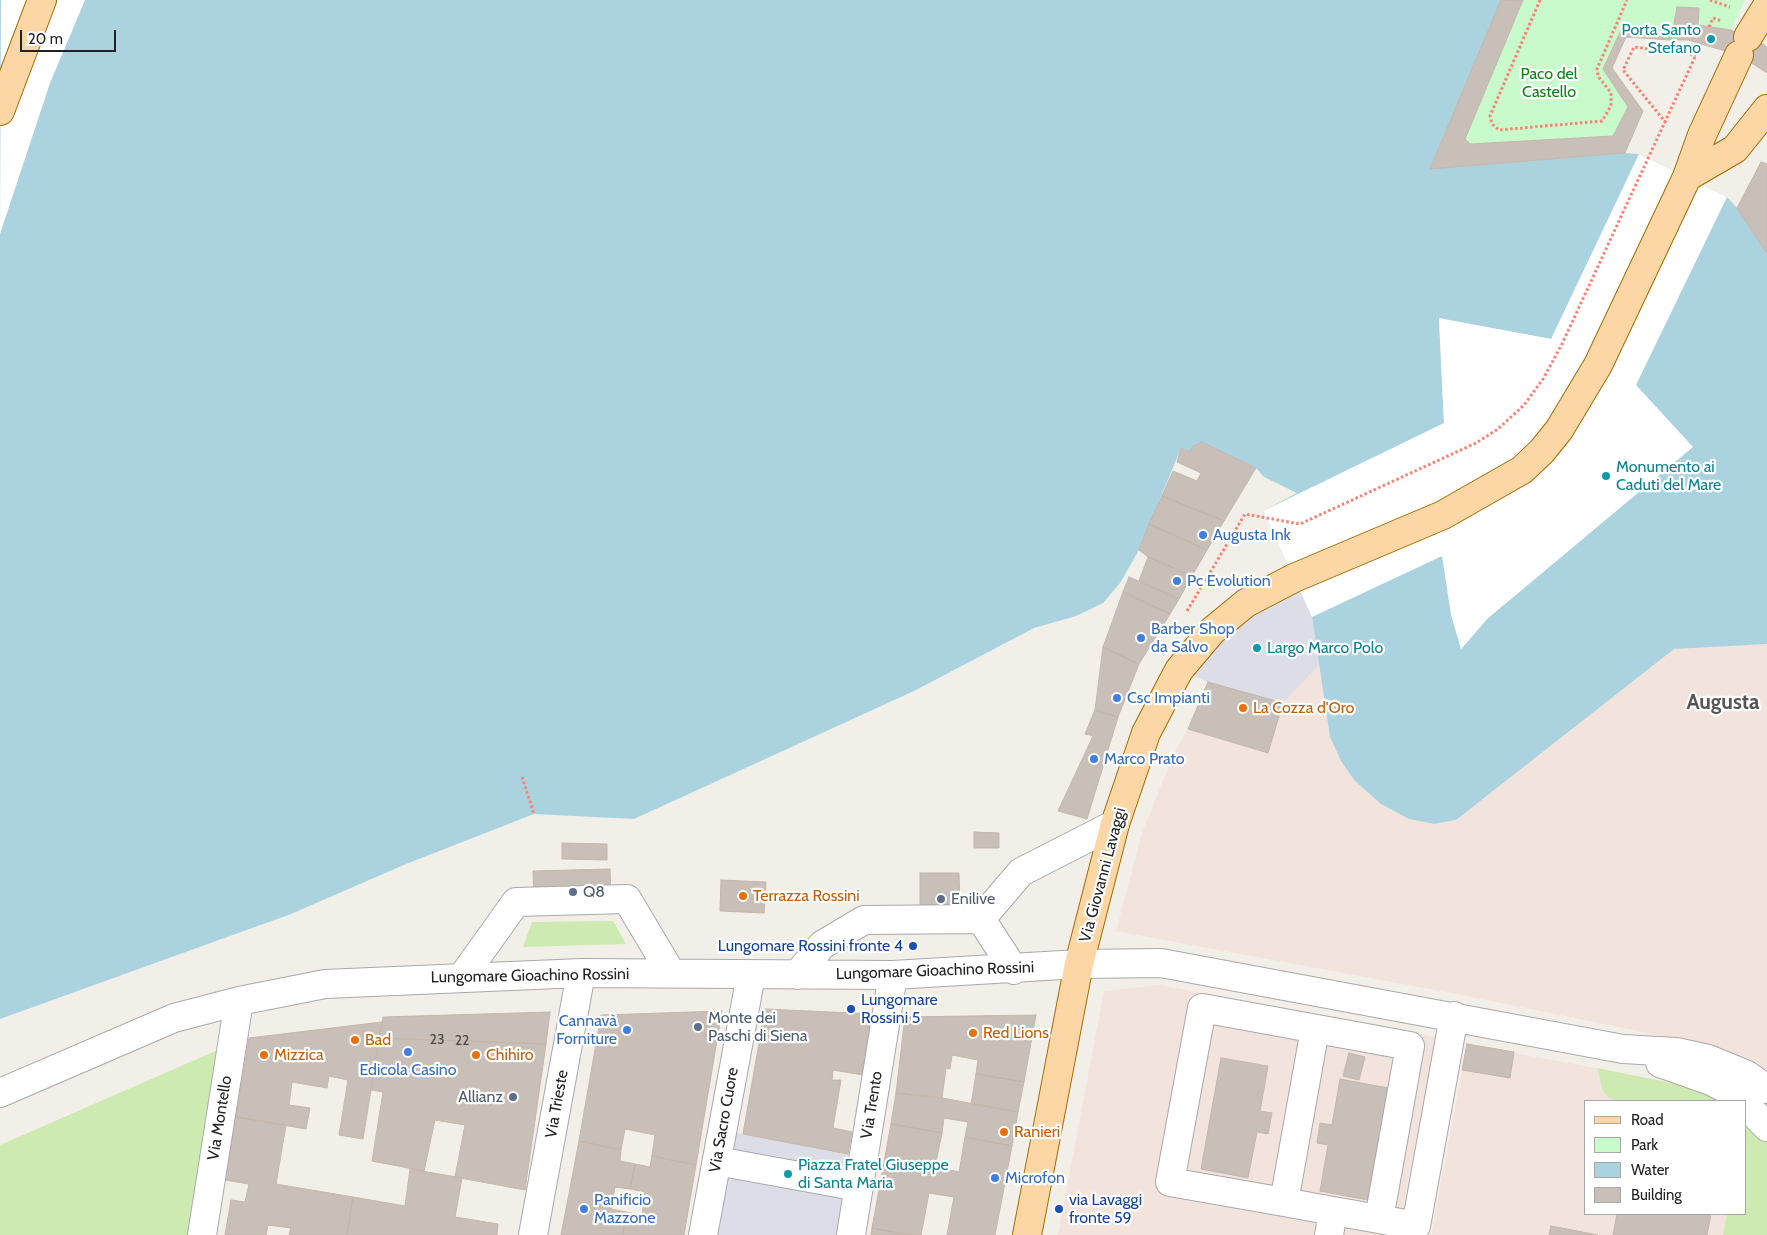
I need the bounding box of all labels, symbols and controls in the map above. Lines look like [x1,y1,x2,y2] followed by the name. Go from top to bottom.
[22,20,119,52] scale bar
[1622,20,1701,58] place label: Porta Santo Stefano
[28,30,63,48] text: 20 m
[1705,33,1717,45] marker: Porta Santo Stefano
[1520,64,1578,102] park label: Paco del Castello
[1616,457,1721,495] place label: Monumento ai Caduti del Mare
[1600,470,1612,482] marker: Monumento ai Caduti del Mare
[1213,525,1291,545] place label: Augusta Ink
[1197,529,1209,541] marker: Augusta Ink
[1187,571,1271,591] place label: Pc Evolution
[1171,575,1183,587] marker: Pc Evolution
[1151,619,1235,657] place label: Barber Shop da Salvo
[1135,632,1147,644] marker: Barber Shop da Salvo
[1267,638,1383,658] place label: Largo Marco Polo
[1251,642,1263,654] marker: Largo Marco Polo
[1127,688,1210,708] place label: Csc Impianti
[1686,690,1760,716] district label: Augusta
[1111,692,1123,704] marker: Csc Impianti
[1253,698,1354,718] place label: La Cozza d'Oro
[1237,702,1249,714] marker: La Cozza d'Oro
[1104,749,1185,769] place label: Marco Prato
[1088,753,1100,765] marker: Marco Prato
[1076,806,1130,944] street label: Via Giovanni Lavaggi
[583,882,605,902] place label: Q8
[567,886,579,898] marker: Q8
[753,886,860,906] place label: Terrazza Rossini
[951,889,995,909] place label: Enilive
[737,890,749,902] marker: Terrazza Rossini
[935,893,947,905] marker: Enilive
[718,936,903,956] place label: Lungomare Rossini fronte 4
[907,940,919,952] marker: Lungomare Rossini fronte 4
[835,958,1035,984] street label: Lungomare Gioachino Rossini
[431,965,629,987] street label: Lungomare Gioachino Rossini
[861,990,938,1028] place label: Lungomare Rossini 5
[845,1003,857,1015] marker: Lungomare Rossini 5
[708,1008,807,1046] place label: Monte dei Paschi di Siena
[556,1011,617,1049] place label: Cannavà Forniture
[692,1021,704,1033] marker: Monte dei Paschi di Siena
[983,1023,1049,1043] place label: Red Lions
[621,1024,633,1036] marker: Cannavà Forniture
[967,1027,979,1039] marker: Red Lions
[365,1030,391,1050] place label: Bad
[430,1032,444,1048] house number: 23
[455,1033,469,1049] house number: 22
[349,1034,361,1046] marker: Bad
[274,1045,324,1065] place label: Mizzica
[486,1045,534,1065] place label: Chihiro
[402,1046,414,1058] marker: Edicola Casino
[258,1049,270,1061] marker: Mizzica
[470,1049,482,1061] marker: Chihiro
[359,1060,457,1080] place label: Edicola Casino
[705,1066,743,1174] street label: Via Sacro Cuore
[542,1068,572,1140] street label: Via Trieste
[857,1070,887,1140] street label: Via Trento
[204,1074,236,1162] street label: Via Montello
[458,1087,503,1107] place label: Allianz
[507,1091,519,1103] marker: Allianz
[1584,1100,1747,1215] legend
[1631,1111,1664,1129] text: Road
[1014,1122,1060,1142] place label: Ranieri
[998,1126,1010,1138] marker: Ranieri
[1631,1136,1658,1154] text: Park
[798,1155,949,1193] place label: Piazza Fratel Giuseppe di Santa Maria
[1631,1161,1669,1179] text: Water
[782,1168,794,1180] marker: Piazza Fratel Giuseppe di Santa Maria
[1005,1168,1065,1188] place label: Microfon
[989,1172,1001,1184] marker: Microfon
[1631,1186,1682,1204] text: Building
[594,1190,655,1228] place label: Panificio Mazzone
[1069,1190,1142,1228] place label: via Lavaggi fronte 59
[578,1203,590,1215] marker: Panificio Mazzone
[1053,1203,1065,1215] marker: via Lavaggi fronte 59

